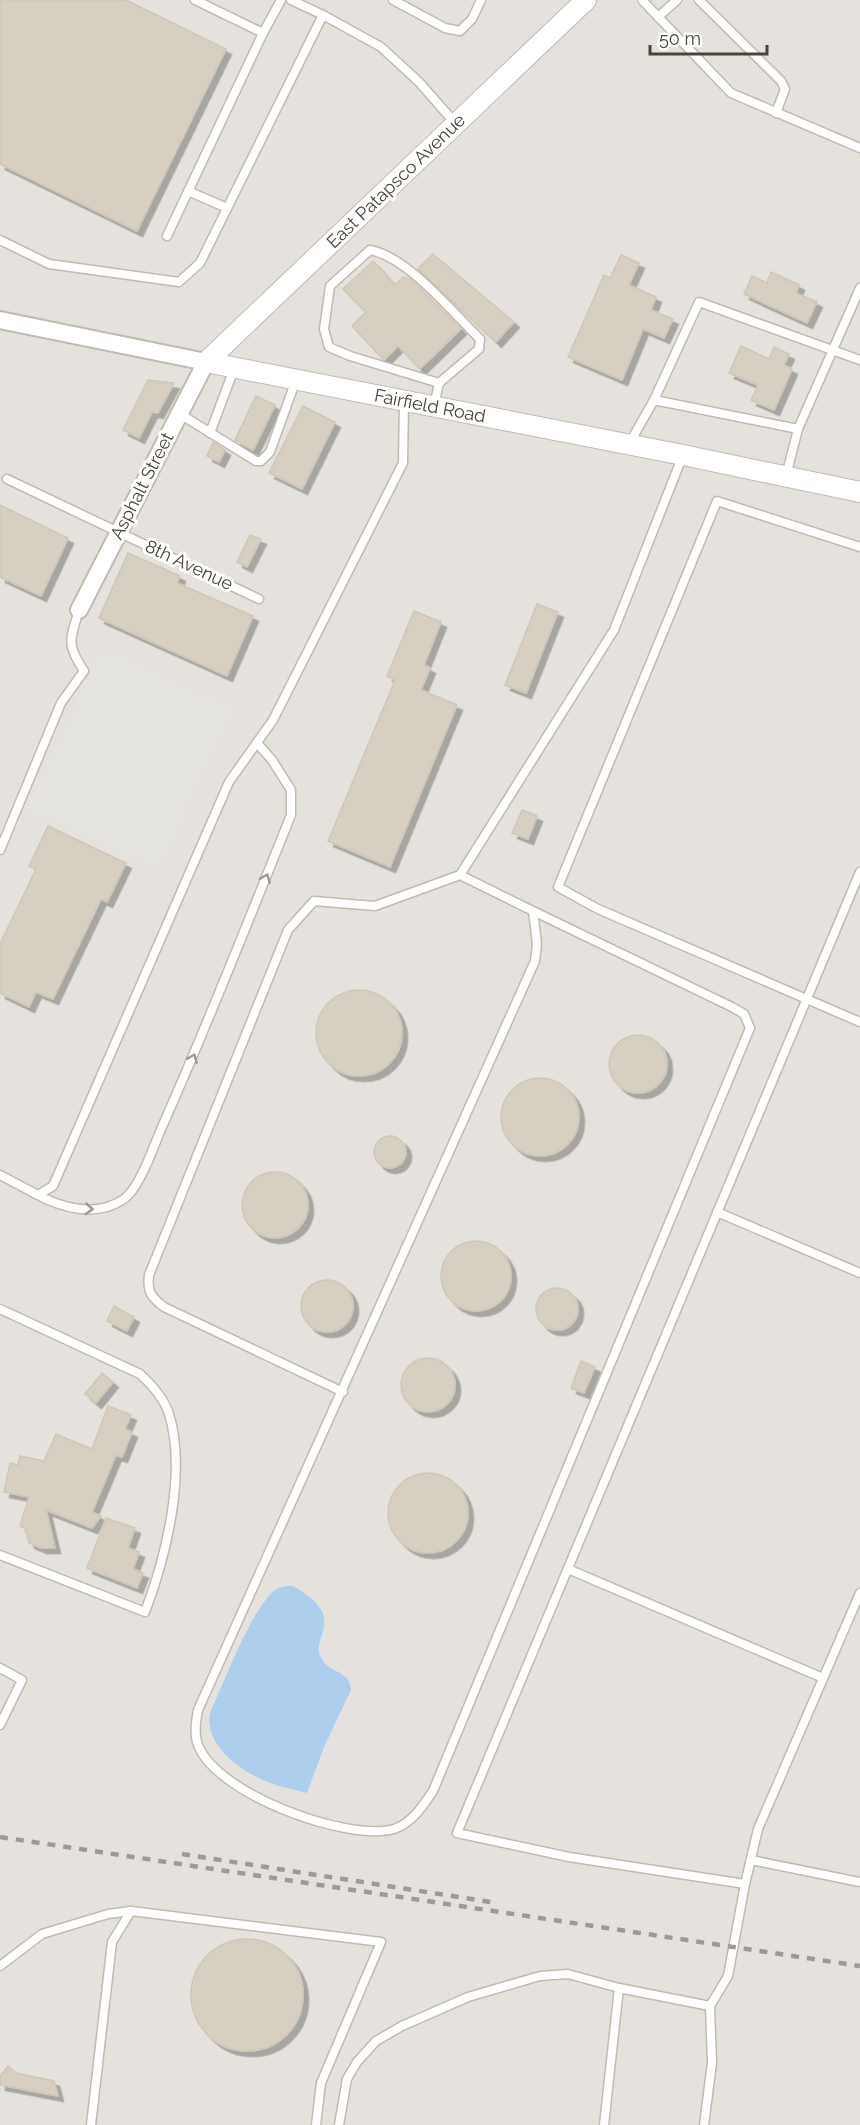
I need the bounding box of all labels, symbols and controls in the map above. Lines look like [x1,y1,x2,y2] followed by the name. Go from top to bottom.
[650,18,767,56] scale bar
[659,28,701,49] text: 50 m
[322,109,470,252] street label: East Patapsco Avenue
[373,384,488,427] street label: Fairfield Road
[106,429,178,543] street label: Asphalt Street
[142,535,237,594] street label: 8th Avenue
[259,873,271,884] one-way arrow
[186,1054,198,1065] one-way arrow
[84,1202,93,1215] one-way arrow

